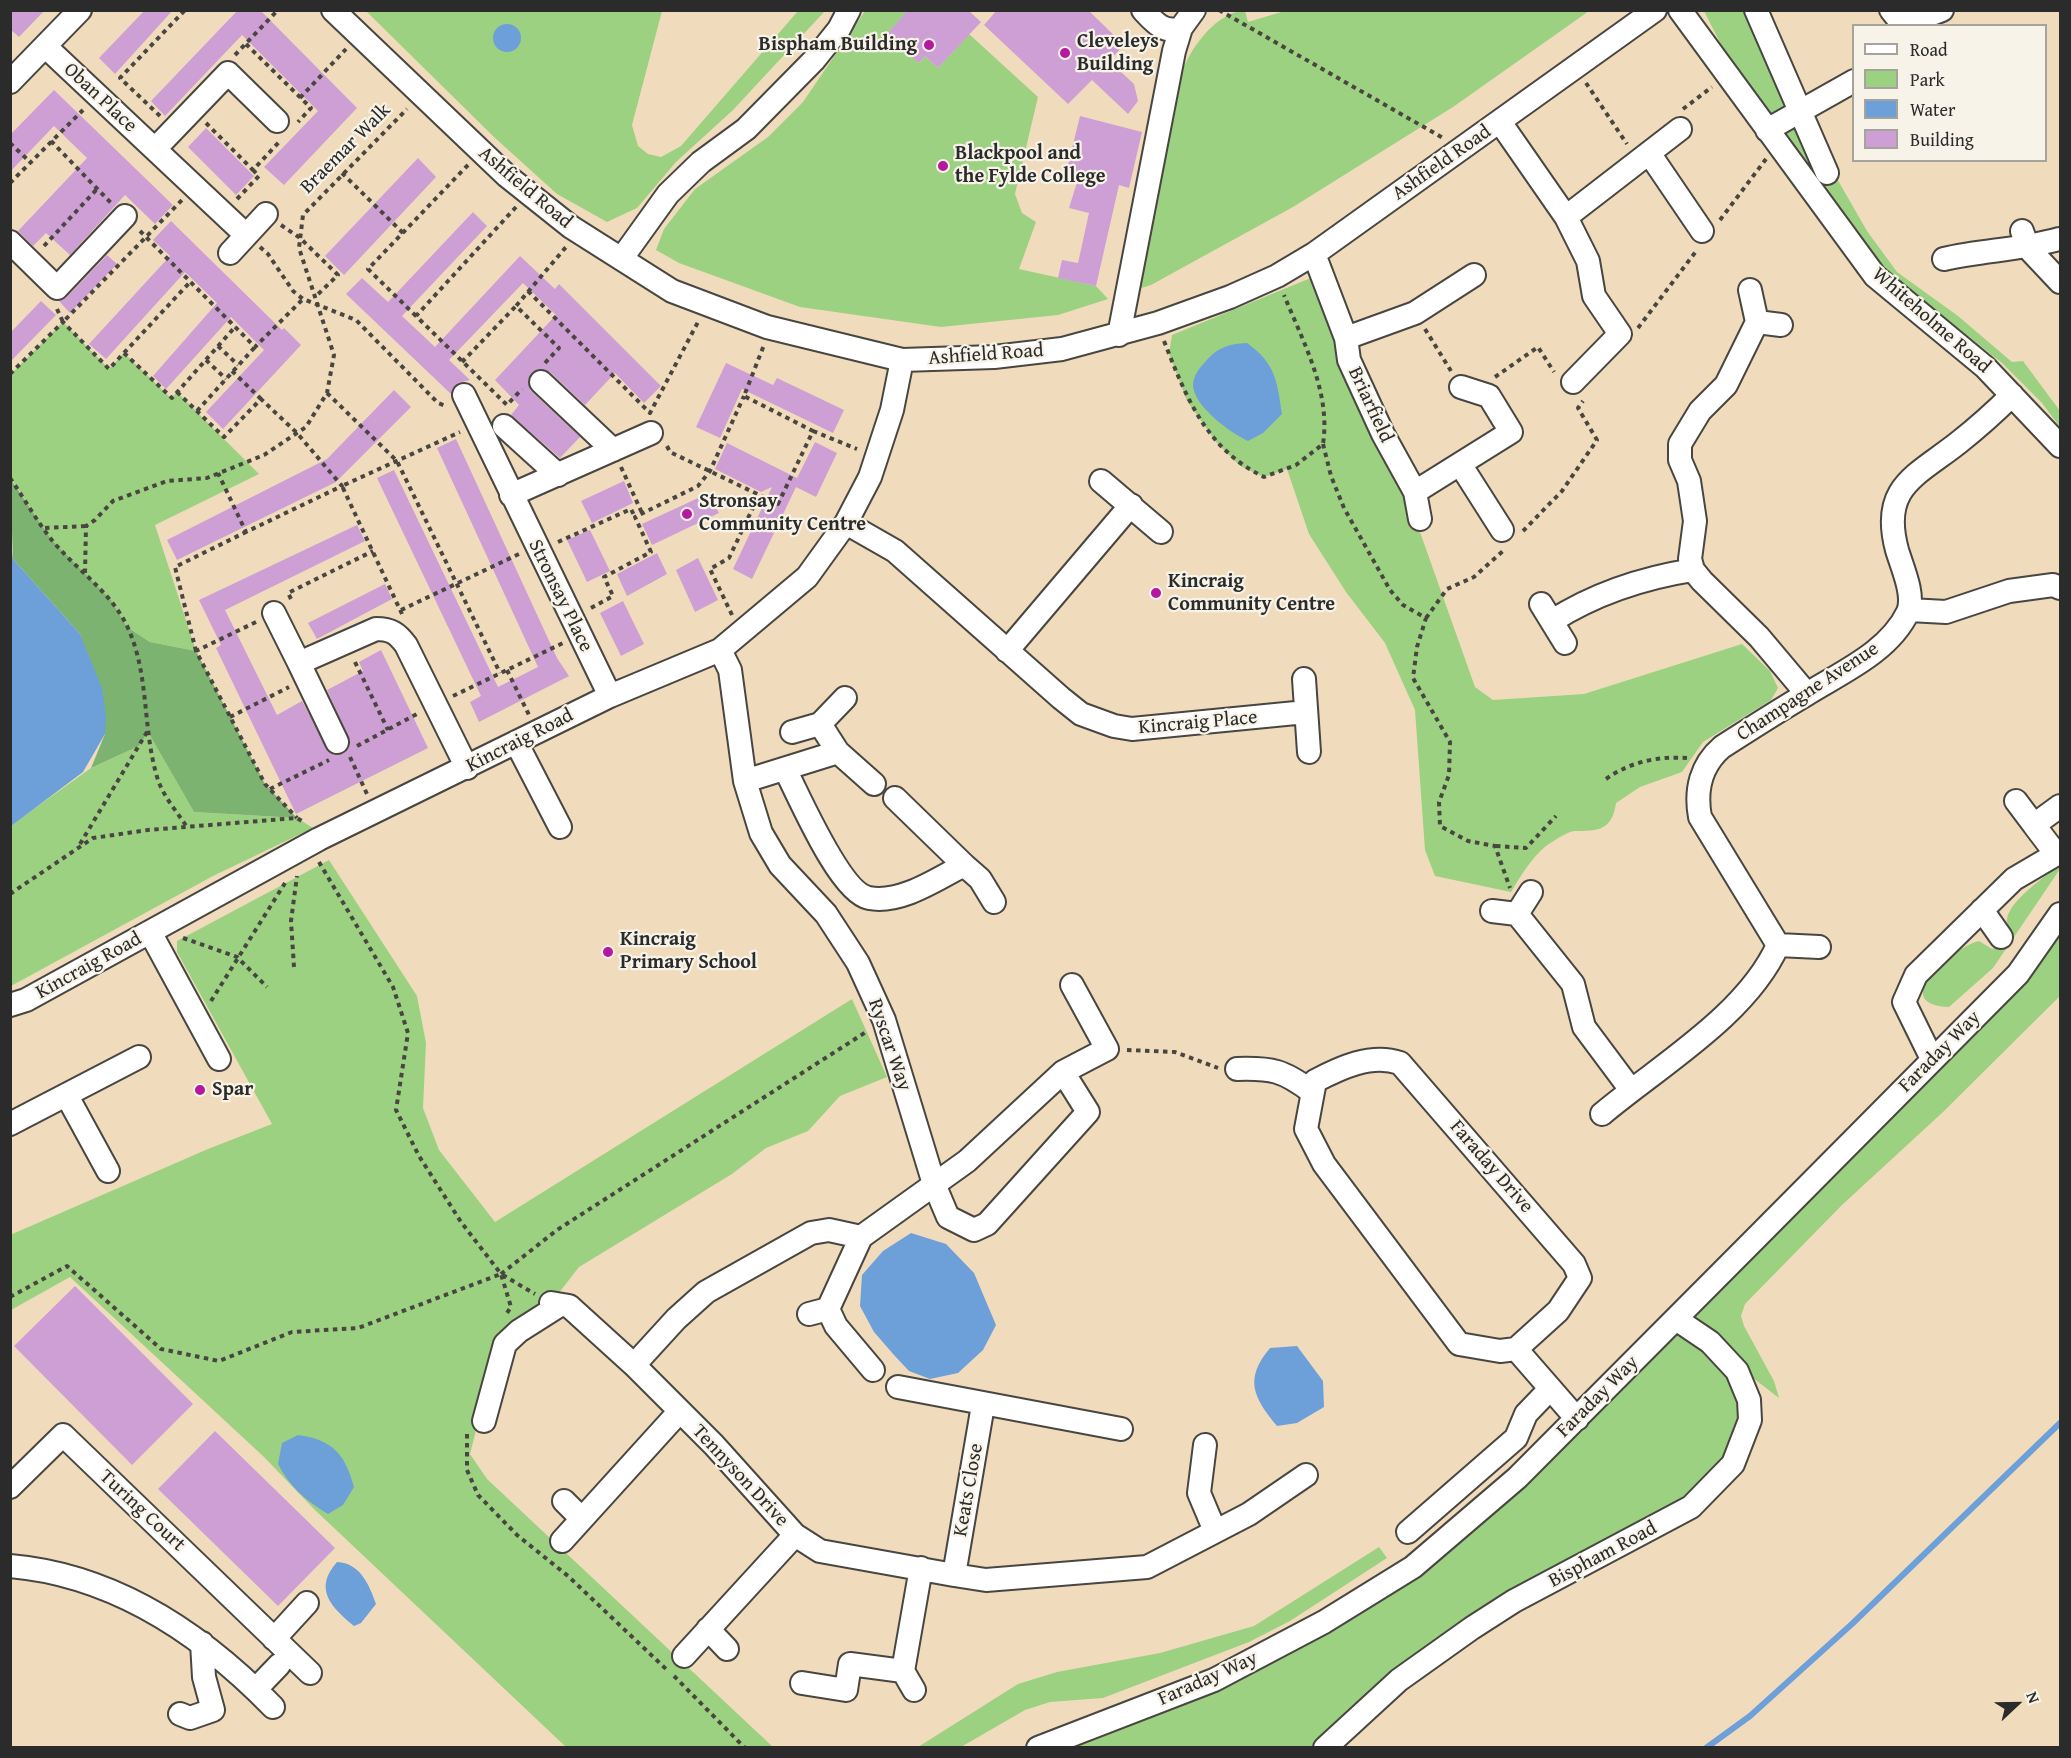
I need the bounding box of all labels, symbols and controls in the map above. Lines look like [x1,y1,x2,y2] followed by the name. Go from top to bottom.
[1852,24,2047,162] legend
[1077,30,1159,77] place label: Cleveleys Building
[759,33,917,57] place label: Bispham Building
[1910,36,1948,63] text: Road
[922,38,936,52] marker: Bispham Building
[1058,46,1072,60] marker: Cleveleys Building
[58,58,142,138] street label: Oban Place
[1910,66,1945,93] text: Park
[1910,96,1955,123] text: Water
[296,99,396,199] street label: Braemar Walk
[1388,120,1496,206] street label: Ashfield Road
[1910,126,1974,153] text: Building
[473,142,577,234] street label: Ashfield Road
[955,142,1106,189] place label: Blackpool and the Fylde College
[936,159,950,173] marker: Blackpool and the Fylde College
[1867,263,1995,379] street label: Whiteholme Road
[928,339,1044,371] street label: Ashfield Road
[1342,363,1398,447] street label: Briarfield
[699,490,866,537] place label: Stronsay Community Centre
[680,507,694,521] marker: Stronsay Community Centre
[522,536,598,656] street label: Stronsay Place
[1168,570,1335,617] place label: Kincraig Community Centre
[1149,586,1163,600] marker: Kincraig Community Centre
[1732,637,1884,747] street label: Champagne Avenue
[462,704,578,778] street label: Kincraig Road
[1138,706,1258,740] street label: Kincraig Place
[32,927,146,1005] street label: Kincraig Road
[620,928,757,975] place label: Kincraig Primary School
[601,945,615,959] marker: Kincraig Primary School
[862,996,916,1094] street label: Ryscar Way
[1894,1006,1986,1098] street label: Faraday Way
[212,1078,253,1102] place label: Spar
[193,1083,207,1097] marker: Spar
[1444,1116,1538,1218] street label: Faraday Drive
[1552,1351,1644,1443] street label: Faraday Way
[687,1420,793,1532] street label: Tennyson Drive
[949,1442,989,1538] street label: Keats Close
[94,1465,190,1557] street label: Turing Court
[1545,1516,1661,1594] street label: Bispham Road
[1155,1646,1261,1712] street label: Faraday Way
[1987,1674,2047,1734] north arrow
[2021,1688,2047,1707] text: N

